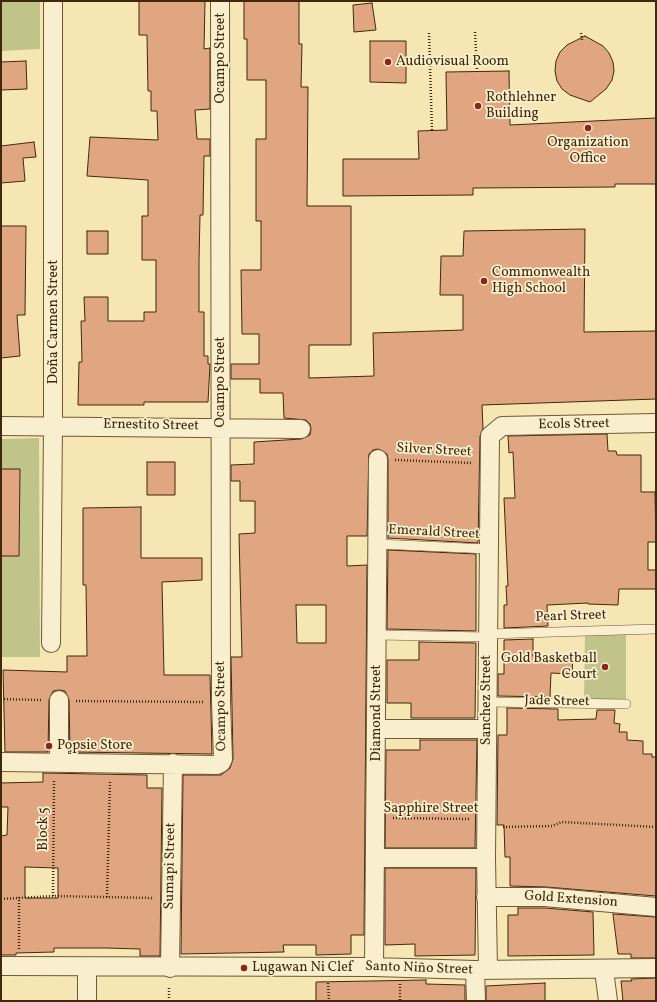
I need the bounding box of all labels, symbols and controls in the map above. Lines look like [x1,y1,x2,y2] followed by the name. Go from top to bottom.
[213,13,229,103] street label: Ocampo Street
[396,54,509,70] place label: Audiovisual Room
[383,57,393,67] marker: Audiovisual Room
[486,90,556,122] place label: Rothlehner Building
[473,101,483,111] marker: Rothlehner Building
[583,123,593,133] marker: Organization Office
[547,135,629,168] place label: Organization Office
[46,260,62,384] street label: Doña Carmen Street
[492,265,590,298] place label: Commonwealth High School
[479,276,489,286] marker: Commonwealth High School
[213,337,229,427] street label: Ocampo Street
[538,416,610,434] street label: Ecols Street
[103,417,199,435] street label: Ernestito Street
[396,441,472,461] street label: Silver Street
[388,522,480,544] street label: Emerald Street
[535,607,607,627] street label: Pearl Street
[501,651,597,684] place label: Gold Basketball Court
[479,655,495,745] street label: Sanchez Street
[213,660,231,752] street label: Ocampo Street
[600,662,610,672] marker: Gold Basketball Court
[369,665,385,761] street label: Diamond Street
[524,693,590,711] street label: Jade Street
[57,738,132,754] place label: Popsie Store
[44,741,54,751] marker: Popsie Store
[383,801,479,817] street label: Sapphire Street
[36,807,52,851] street label: Block 5
[162,823,180,909] street label: Sumapi Street
[524,888,618,912] street label: Gold Extension
[365,959,473,979] street label: Santo Niño Street
[252,960,353,976] place label: Lugawan Ni Clef
[239,963,249,973] marker: Lugawan Ni Clef

